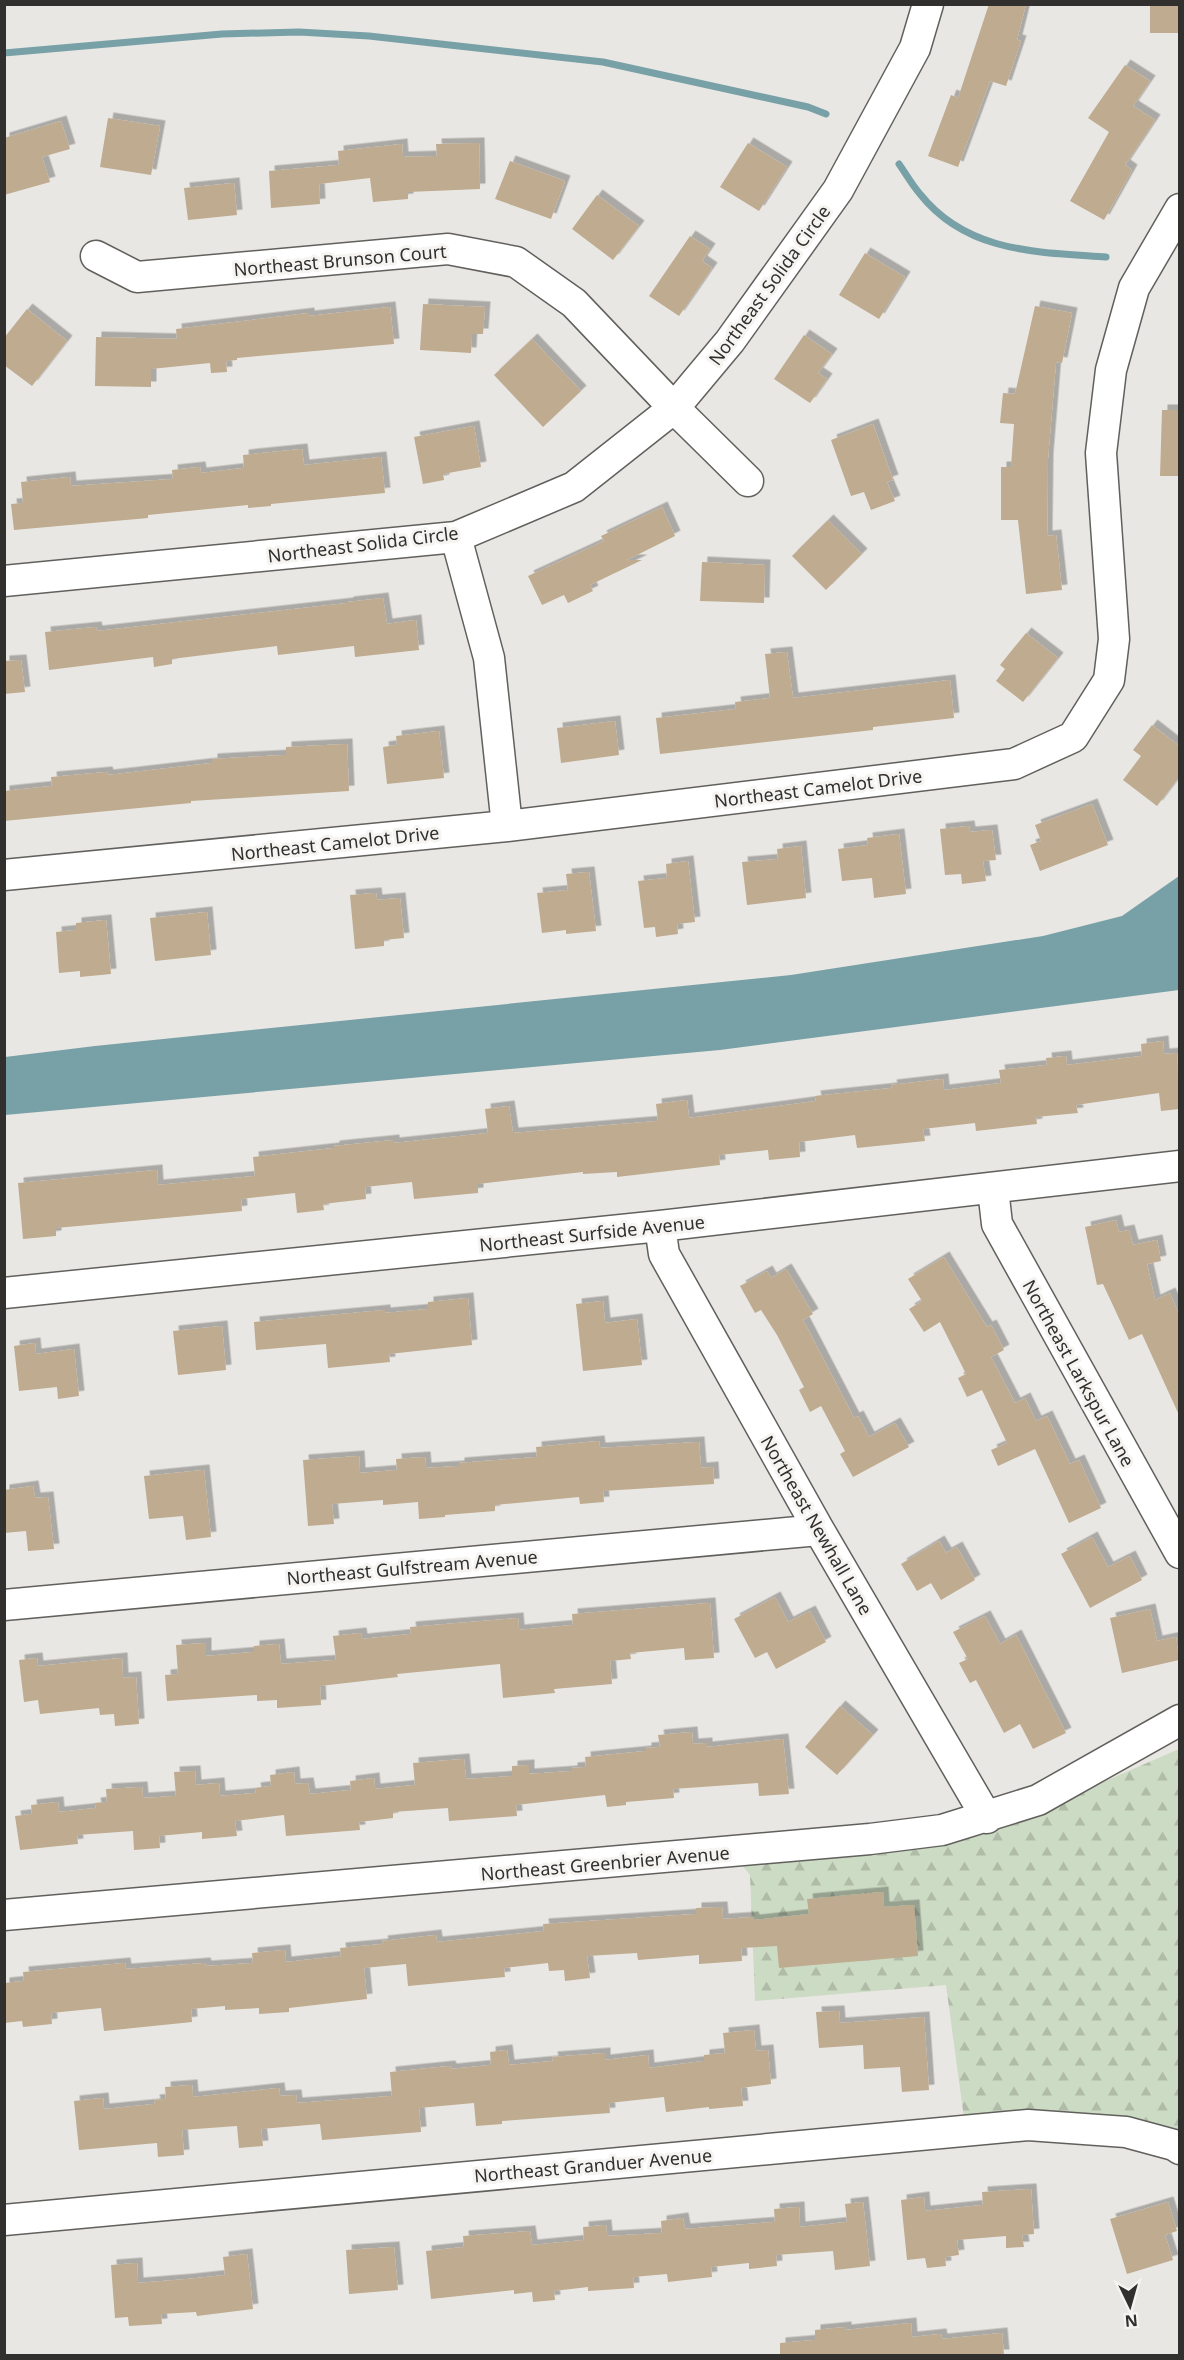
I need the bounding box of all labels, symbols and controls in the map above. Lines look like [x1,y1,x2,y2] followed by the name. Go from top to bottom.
[703,200,835,370] street label: Northeast Solida Circle
[233,239,448,281] street label: Northeast Brunson Court
[266,520,460,568] street label: Northeast Solida Circle
[713,763,923,813] street label: Northeast Camelot Drive
[230,820,440,866] street label: Northeast Camelot Drive
[478,1209,706,1257] street label: Northeast Surfside Avenue
[1018,1275,1140,1471] street label: Northeast Larkspur Lane
[756,1431,878,1619] street label: Northeast Newhall Lane
[285,1544,539,1590] street label: Northeast Gulfstream Avenue
[479,1840,731,1886] street label: Northeast Greenbrier Avenue
[473,2143,713,2187] street label: Northeast Granduer Avenue
[1100,2276,1160,2336] north arrow
[1124,2309,1139,2332] text: N

